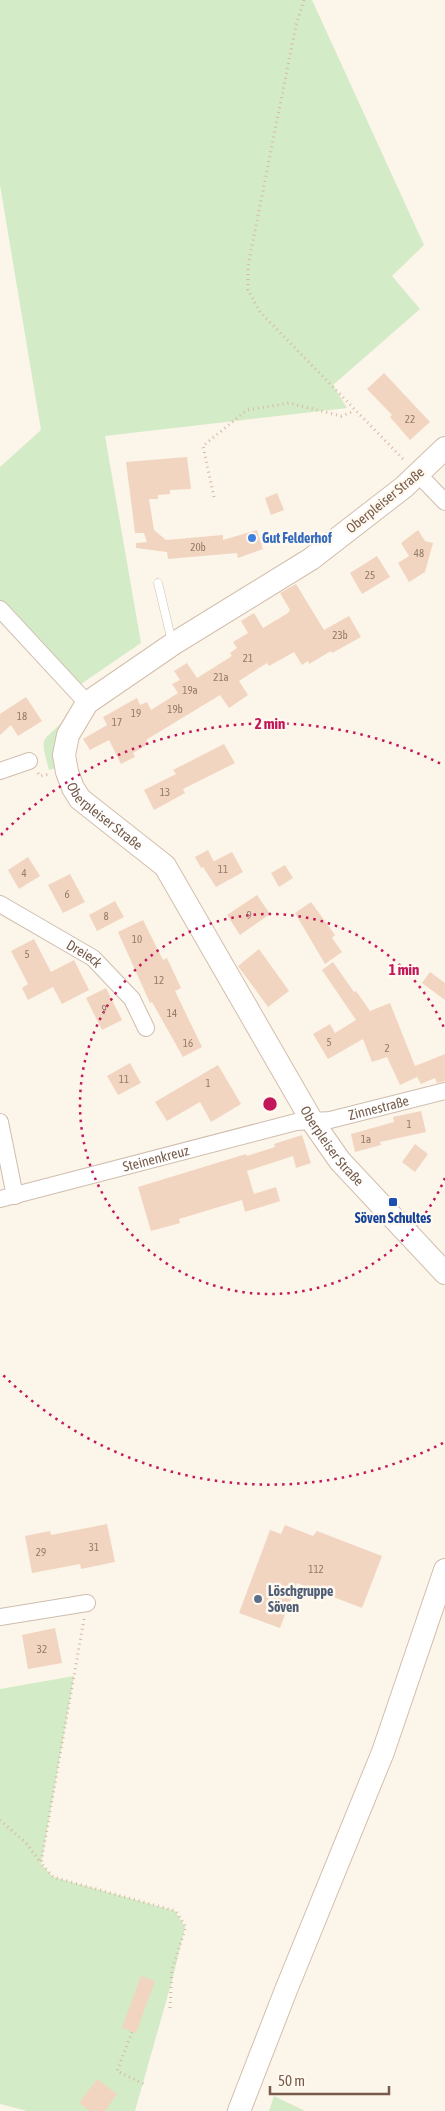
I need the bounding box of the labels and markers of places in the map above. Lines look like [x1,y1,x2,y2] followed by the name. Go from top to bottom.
[262,530,332,546] place label: Gut Felderhof
[246,532,258,544] marker: Gut Felderhof
[261,1095,279,1113] centre of rings
[387,1196,399,1208] marker: Söven Schultes
[355,1210,431,1226] place label: Söven Schultes
[268,1583,333,1615] place label: Löschgruppe Söven
[252,1593,264,1605] marker: Löschgruppe Söven

